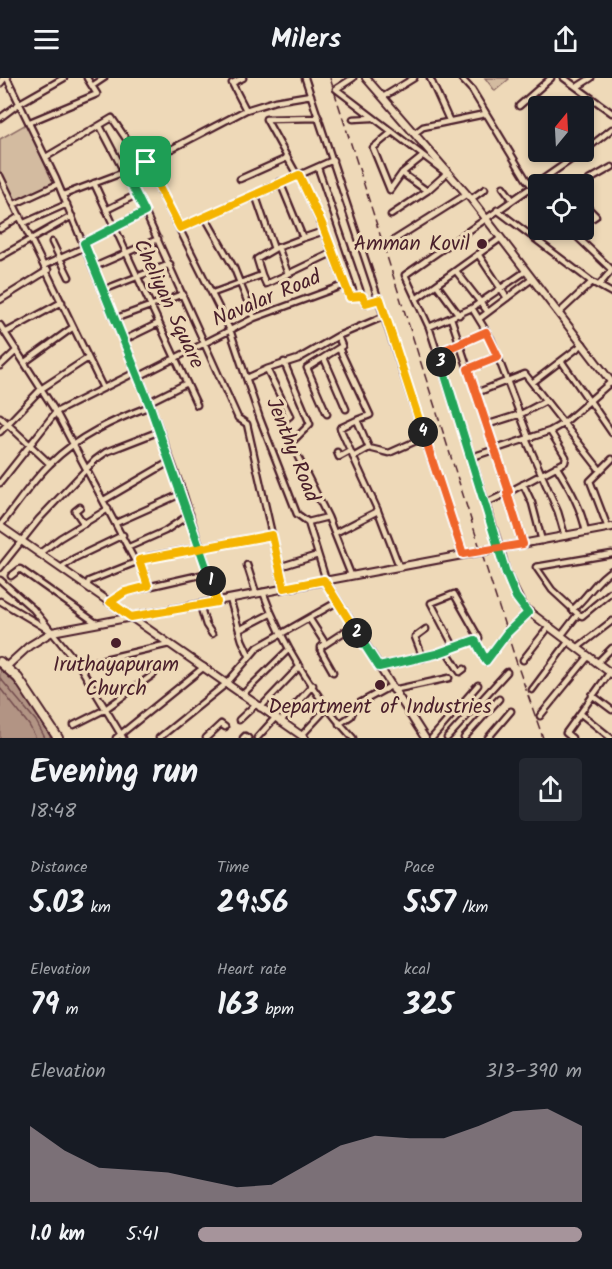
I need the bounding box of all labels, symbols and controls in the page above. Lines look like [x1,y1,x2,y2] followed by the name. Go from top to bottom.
[271,18,341,61] text: Milers
[30,23,63,56] icon: menu
[549,23,582,56] icon: share
[528,96,594,162] north arrow
[528,96,594,240] map controls
[120,136,171,187] pin
[129,145,162,178] icon: arrive
[528,174,594,240] button: locate
[353,228,470,261] place label: Amman Kovil
[123,233,213,375] street label: Cheliyan Square
[475,237,489,251] marker: Amman Kovil
[208,261,327,337] street label: Navalar Road
[426,347,456,377] pin: 3
[437,349,445,374] text: 3
[256,393,328,508] street label: Jenthy Road
[408,417,438,447] pin: 4
[419,419,427,444] text: 4
[196,566,226,596] pin: 1
[209,568,213,593] text: 1
[342,618,372,648] pin: 2
[352,620,362,645] text: 2
[109,636,123,650] marker: Iruthayapuram Church
[53,649,179,706] place label: Iruthayapuram Church
[373,678,387,692] marker: Department of Industries
[268,691,492,724] place label: Department of Industries
[30,747,198,800] text: Evening run
[519,758,582,821] button: share
[30,796,76,828] text: 18:48
[30,855,88,880] text: Distance
[217,855,249,880] text: Time
[404,855,435,880] text: Pace
[30,880,84,928] text: 5.03
[217,880,289,928] text: 29:56
[404,880,456,928] text: 5:57
[84,895,111,920] text: km
[456,895,488,920] text: /km
[30,957,91,982] text: Elevation
[217,957,287,982] text: Heart rate
[404,957,430,982] text: kcal
[30,982,59,1030] text: 79
[217,982,259,1030] text: 163
[404,982,453,1030] text: 325
[59,997,79,1022] text: m
[259,997,294,1022] text: bpm
[30,1056,106,1088] text: Elevation
[486,1056,582,1088] text: 313–390 m
[30,1219,85,1251] text: 1.0 km
[126,1219,159,1251] text: 5:41

